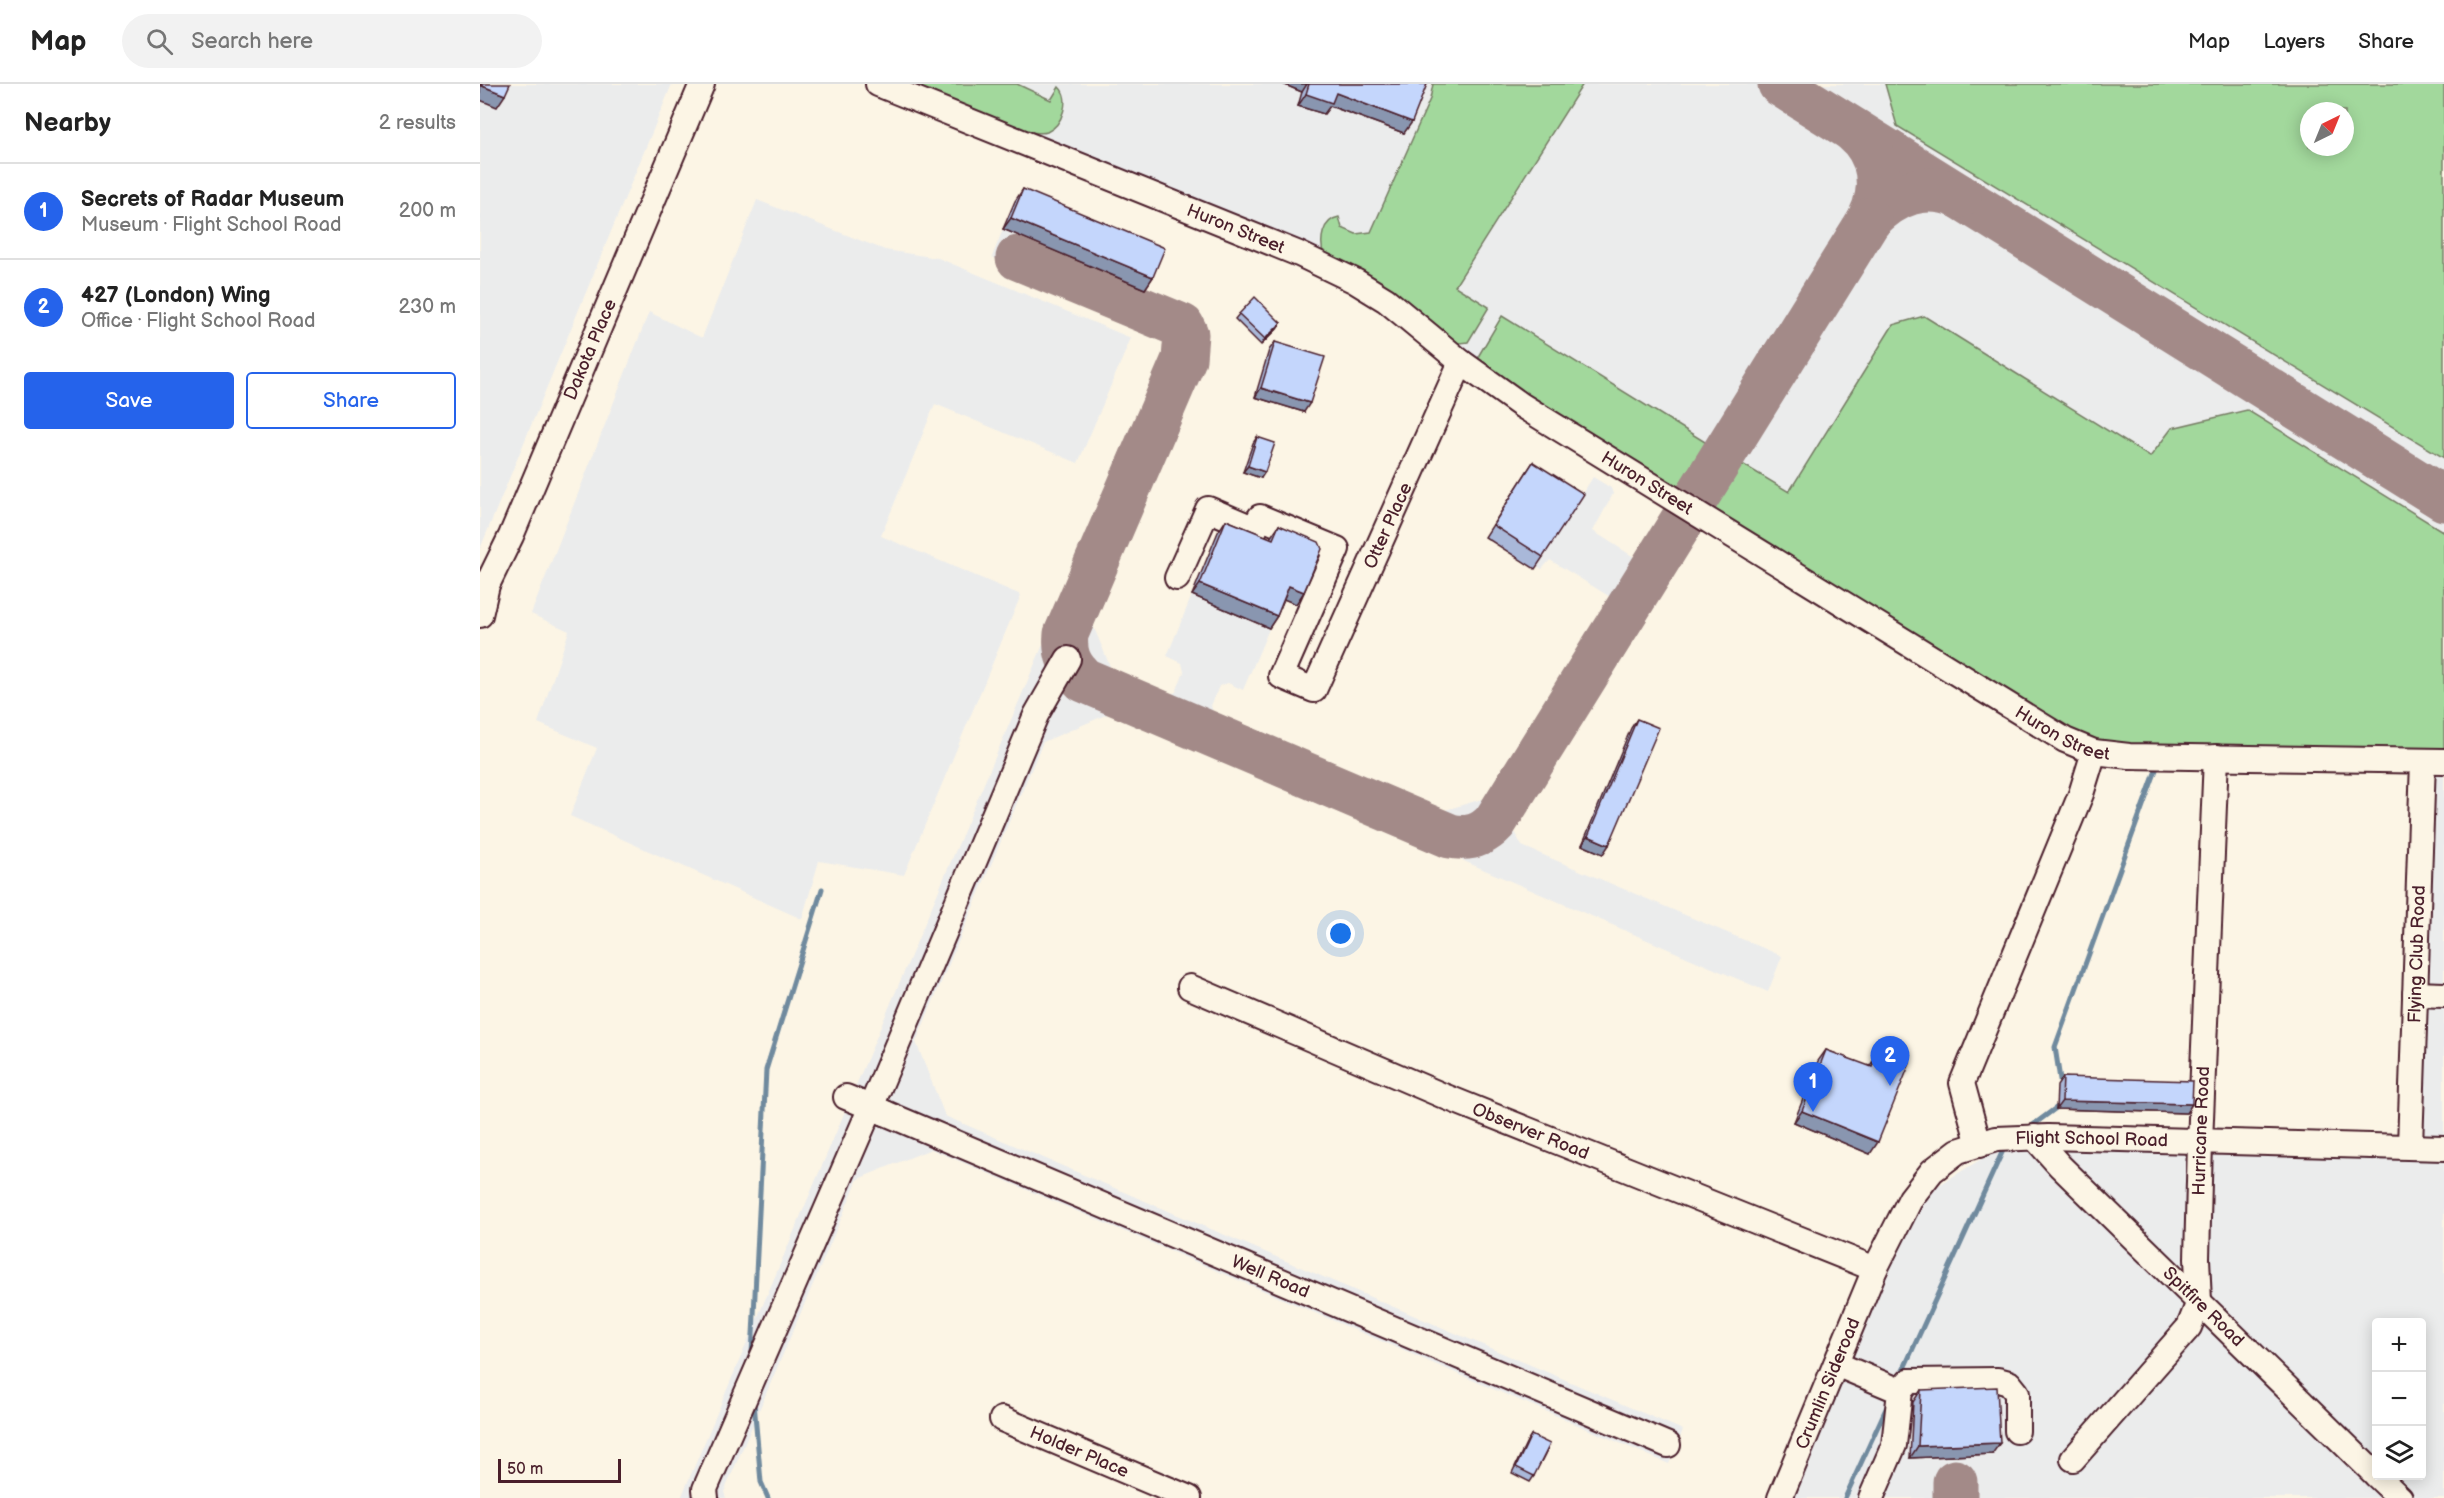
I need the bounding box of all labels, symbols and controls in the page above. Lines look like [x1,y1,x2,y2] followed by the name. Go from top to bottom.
[122,14,542,68] search box
[30,25,86,58] text: Map
[143,25,176,58] icon: search
[191,28,313,55] text: Search here
[2188,29,2230,54] text: Map
[2263,29,2325,54] text: Layers
[2358,29,2414,54] text: Share
[2300,102,2354,156] north arrow
[24,108,111,139] text: Nearby
[379,111,456,135] text: 2 results
[81,186,344,213] text: Secrets of Radar Museum
[39,199,48,223] text: 1
[399,199,456,223] text: 200 m
[1184,200,1288,258] street label: Huron Street
[81,213,341,237] text: Museum · Flight School Road
[81,282,271,309] text: 427 (London) Wing
[38,295,49,319] text: 2
[399,295,456,319] text: 230 m
[560,296,621,403] street label: Dakota Place
[81,309,316,333] text: Office · Flight School Road
[24,372,234,429] button: Save
[246,372,456,429] button: Share
[1597,447,1697,520] street label: Huron Street
[1360,479,1417,572] street label: Otter Place
[2011,702,2111,765] street label: Huron Street
[2404,885,2430,1023] street label: Flying Club Road
[1326,919,1355,948] your location
[1870,1036,1910,1086] pin: 2
[1794,1062,1832,1112] pin: 1
[2189,1066,2214,1196] street label: Hurricane Road
[1469,1099,1592,1164] street label: Observer Road
[2015,1127,2168,1151] street label: Flight School Road
[1228,1251,1312,1303] street label: Well Road
[2158,1263,2248,1351] street label: Spitfire Road
[1791,1315,1865,1452] street label: Crumlin Sideroad
[2372,1318,2426,1480] map controls
[2372,1318,2426,1372] button: +
[2372,1372,2426,1426] button: −
[1027,1422,1132,1482] street label: Holder Place
[2372,1426,2426,1480] button: layers
[498,1456,621,1484] scale bar
[507,1460,543,1479] text: 50 m

